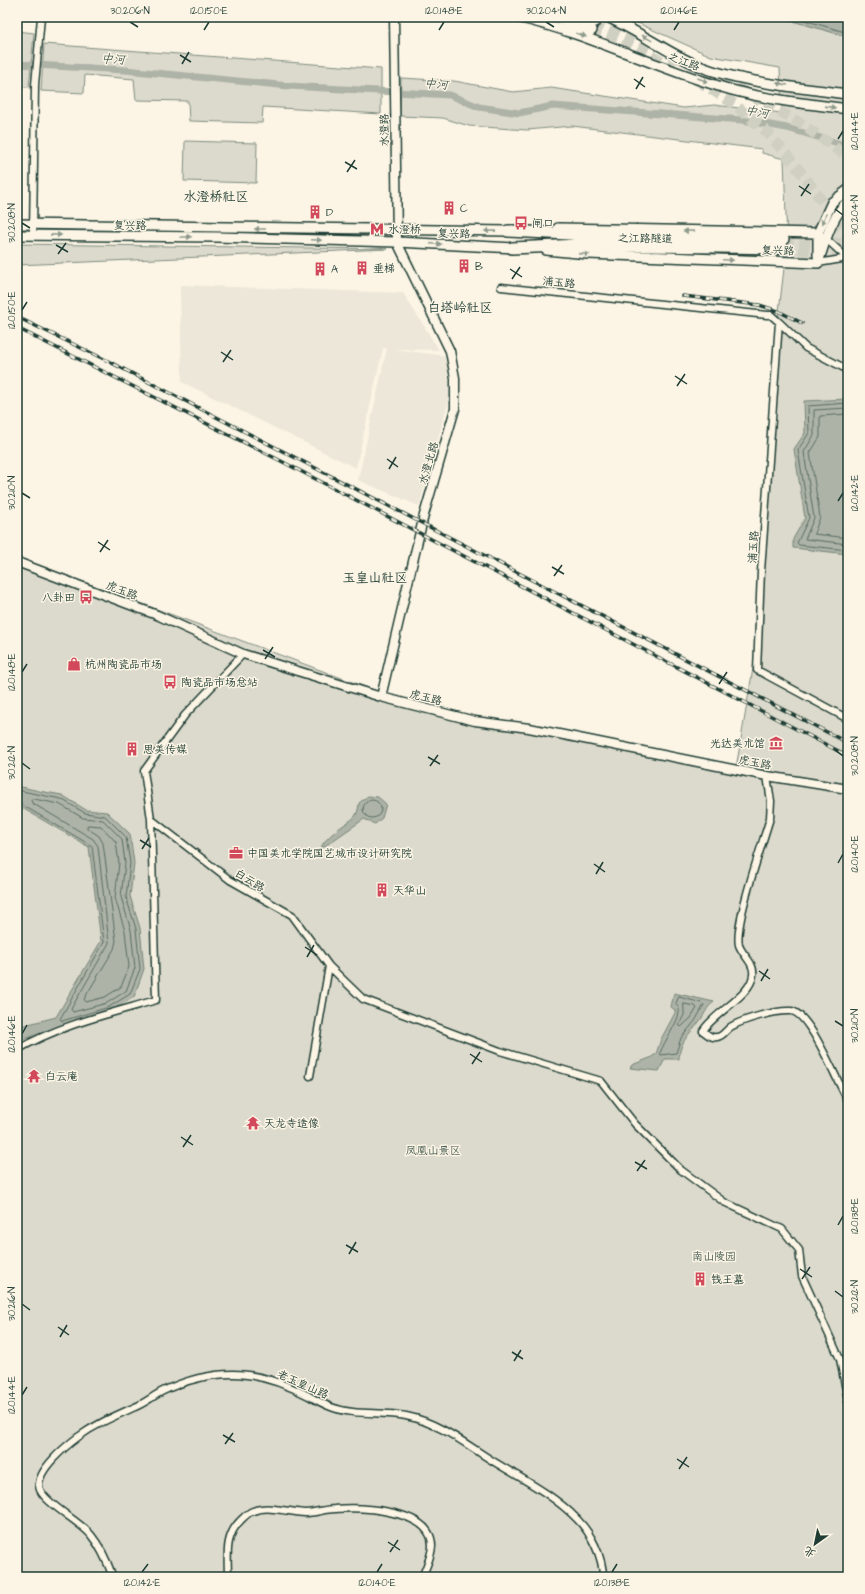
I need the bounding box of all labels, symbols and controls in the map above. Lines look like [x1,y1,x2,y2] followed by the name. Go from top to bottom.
[110,4,150,18] text: 30.206°N
[190,4,228,18] text: 120.150°E
[425,4,463,18] text: 120.148°E
[526,4,566,18] text: 30.204°N
[660,4,698,18] text: 120.146°E
[576,32,588,38] one-way arrow
[641,35,653,42] one-way arrow
[666,49,702,74] street label: 之江路
[100,50,128,69] water label: 中河
[423,75,451,94] water label: 中河
[698,78,710,84] one-way arrow
[776,81,788,87] one-way arrow
[744,102,772,123] water label: 中河
[824,104,836,110] one-way arrow
[848,112,862,150] text: 120.144°E
[377,113,392,147] street label: 水澄路
[183,188,249,206] district label: 水澄桥社区
[848,195,862,235] text: 30.204°N
[441,200,457,216] building icon: C
[460,201,468,216] place label: C
[5,203,19,243] text: 30.208°N
[307,204,323,220] building icon: D
[326,205,333,220] place label: D
[820,213,826,225] one-way arrow
[513,215,529,231] bus stop icon: 闸口
[532,216,554,231] place label: 闸口
[113,218,147,233] street label: 复兴路
[369,221,385,237] metro station icon: 水澄桥
[388,222,421,237] place label: 水澄桥
[437,225,471,242] street label: 复兴路
[253,226,266,232] one-way arrow
[483,228,496,234] one-way arrow
[682,228,695,234] one-way arrow
[617,231,673,246] street label: 之江路隧道
[50,232,62,239] one-way arrow
[180,234,193,240] one-way arrow
[310,237,323,243] one-way arrow
[430,241,443,247] one-way arrow
[761,242,795,259] street label: 复兴路
[578,250,590,257] one-way arrow
[722,256,734,263] one-way arrow
[456,258,472,274] building icon: B
[475,259,483,274] place label: B
[354,260,370,276] building icon: 垂梯
[312,261,328,277] building icon: A
[373,261,395,276] place label: 垂梯
[331,262,338,277] place label: A
[542,273,576,292] street label: 浦玉路
[5,291,19,329] text: 120.150°E
[427,299,493,317] district label: 白塔岭社区
[415,440,442,486] street label: 水澄北路
[848,475,862,511] text: 120.142°E
[5,476,19,510] text: 30.210°N
[745,530,762,564] street label: 浦玉路
[342,569,408,587] district label: 玉皇山社区
[104,578,140,603] street label: 虎玉路
[78,589,94,605] bus stop icon: 八卦田
[42,590,75,605] place label: 八卦田
[5,653,19,691] text: 120.148°E
[66,656,82,672] shop icon: 杭州陶瓷品市场
[85,657,162,672] place label: 杭州陶瓷品市场
[162,674,178,690] bus stop icon: 陶瓷品市场总站
[181,675,258,690] place label: 陶瓷品市场总站
[408,686,444,709] street label: 虎玉路
[768,735,784,751] museum icon: 光达美术馆
[710,736,765,751] place label: 光达美术馆
[848,736,862,776] text: 30.208°N
[124,741,140,757] building icon: 思美传媒
[143,742,187,757] place label: 思美传媒
[5,746,19,780] text: 30.212°N
[737,752,773,773] street label: 虎玉路
[848,835,862,873] text: 120.140°E
[228,845,244,861] office icon: 中国美术学院国艺城市设计研究院
[247,846,412,861] place label: 中国美术学院国艺城市设计研究院
[232,865,268,896] street label: 白云路
[374,882,390,898] building icon: 天华山
[393,883,426,898] place label: 天华山
[848,1009,862,1043] text: 30.210°N
[5,1015,19,1053] text: 120.146°E
[26,1068,42,1084] temple icon: 白云庵
[45,1069,78,1084] place label: 白云庵
[245,1115,261,1131] temple icon: 天龙寺造像
[264,1116,319,1131] place label: 天龙寺造像
[406,1143,461,1158] park label: 凤凰山景区
[848,1198,862,1234] text: 120.138°E
[692,1249,736,1264] park label: 南山陵园
[692,1271,708,1287] building icon: 钱王墓
[711,1272,744,1287] place label: 钱王墓
[848,1280,862,1314] text: 30.212°N
[5,1287,19,1321] text: 30.216°N
[275,1366,331,1402] street label: 老玉皇山路
[5,1376,19,1414] text: 120.144°E
[795,1524,835,1564] north arrow
[801,1543,819,1561] text: 北
[124,1576,160,1590] text: 120.142°E
[358,1576,396,1590] text: 120.140°E
[594,1576,630,1590] text: 120.138°E

